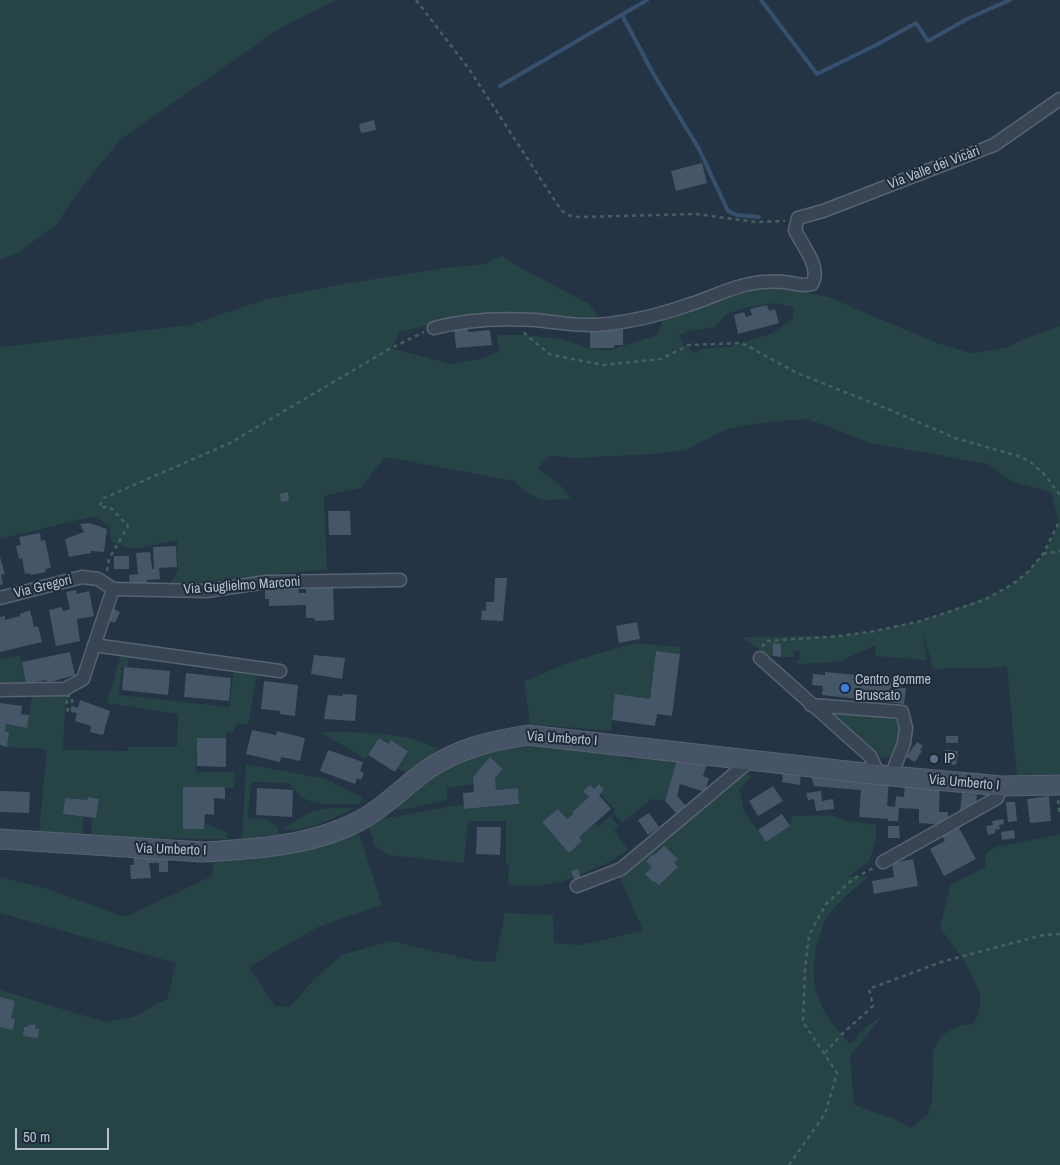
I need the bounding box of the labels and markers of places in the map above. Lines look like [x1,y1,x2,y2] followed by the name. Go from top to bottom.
[855,672,931,704] place label: Centro gomme Bruscato
[839,682,851,694] marker: Centro gomme Bruscato
[944,751,955,767] place label: IP
[928,753,940,765] marker: IP

